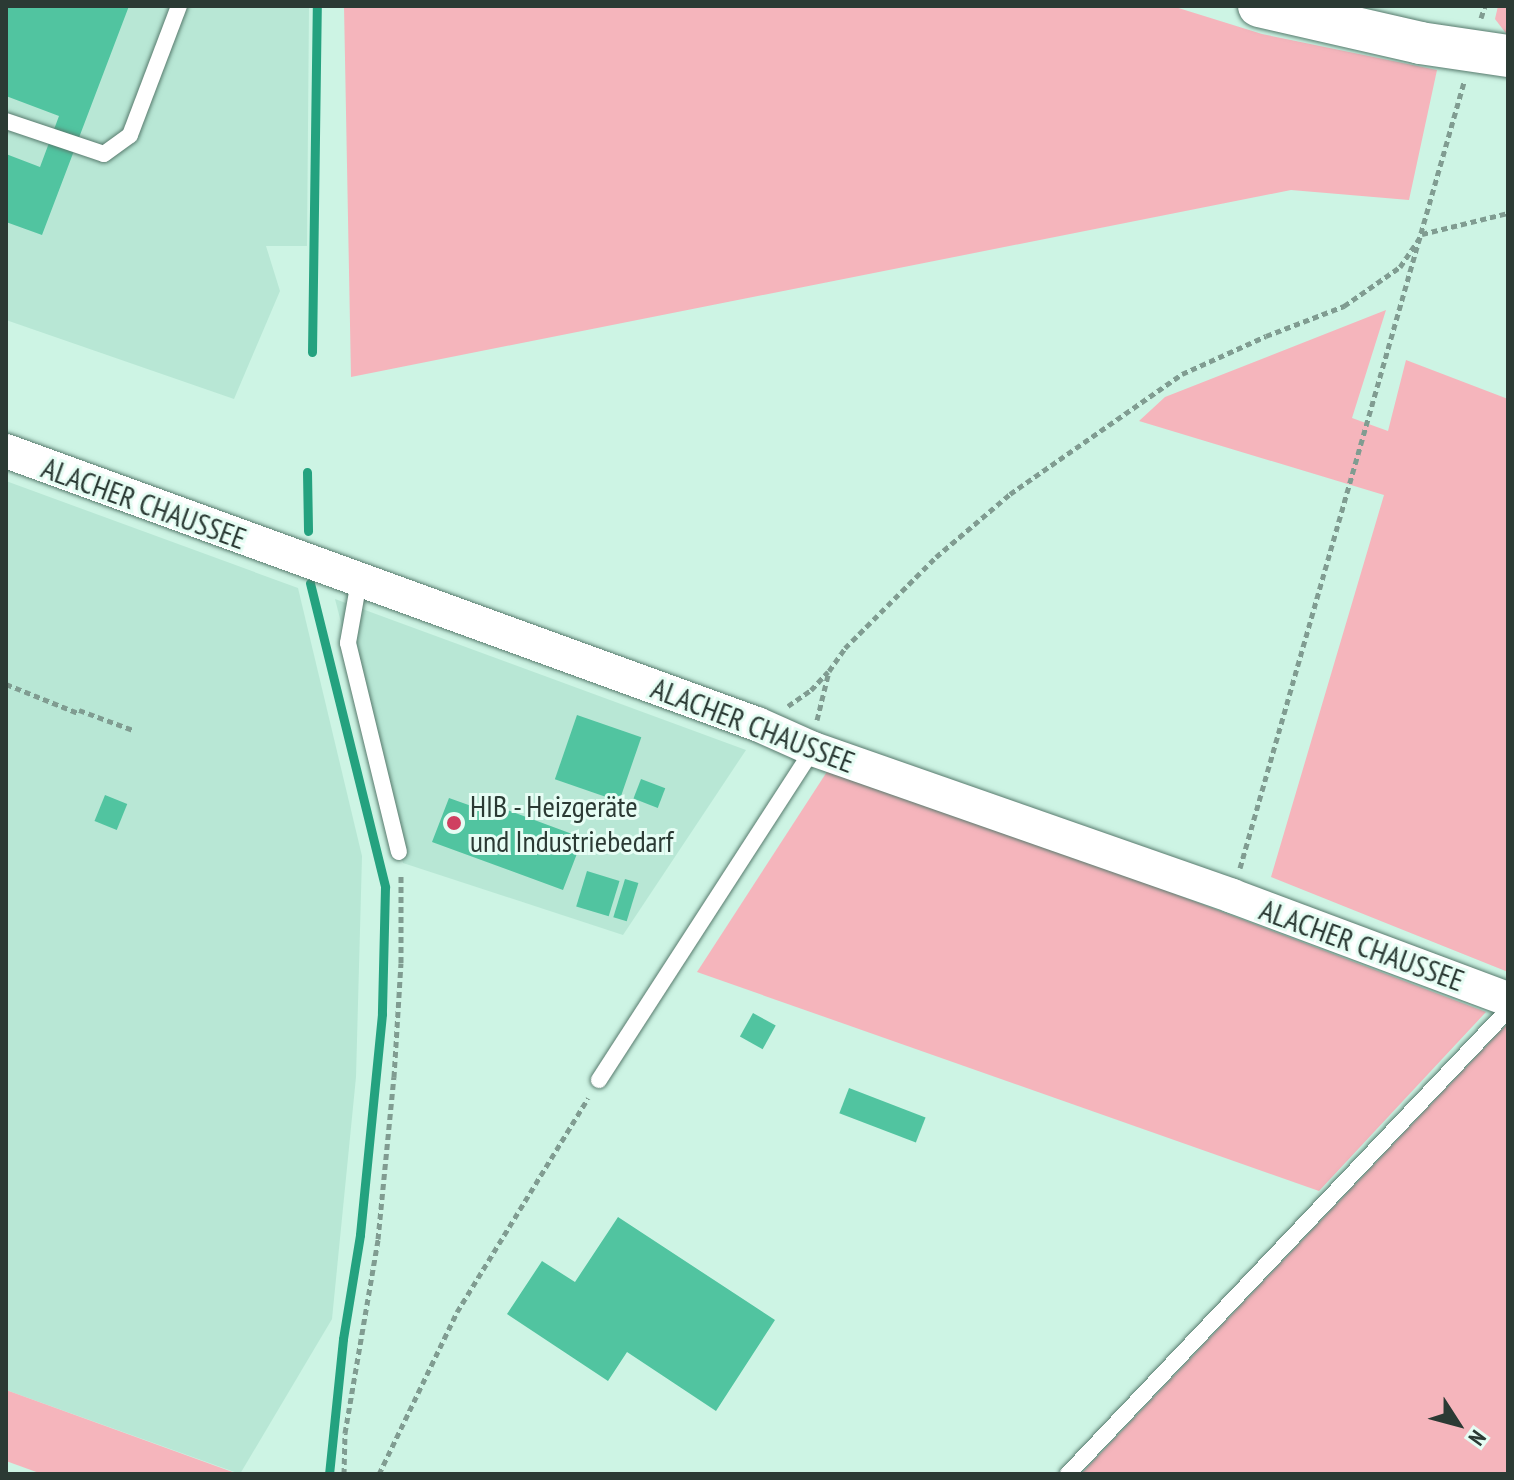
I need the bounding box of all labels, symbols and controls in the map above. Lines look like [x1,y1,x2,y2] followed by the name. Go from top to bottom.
[37,449,251,557] street label: ALACHER CHAUSSEE
[646,670,860,780] street label: ALACHER CHAUSSEE
[470,788,674,858] place label: HIB - Heizgeräte und Industriebedarf
[445,814,463,832] marker: HIB - Heizgeräte und Industriebedarf
[1255,891,1469,999] street label: ALACHER CHAUSSEE
[1418,1384,1498,1464] north arrow
[1463,1425,1492,1451] text: N

